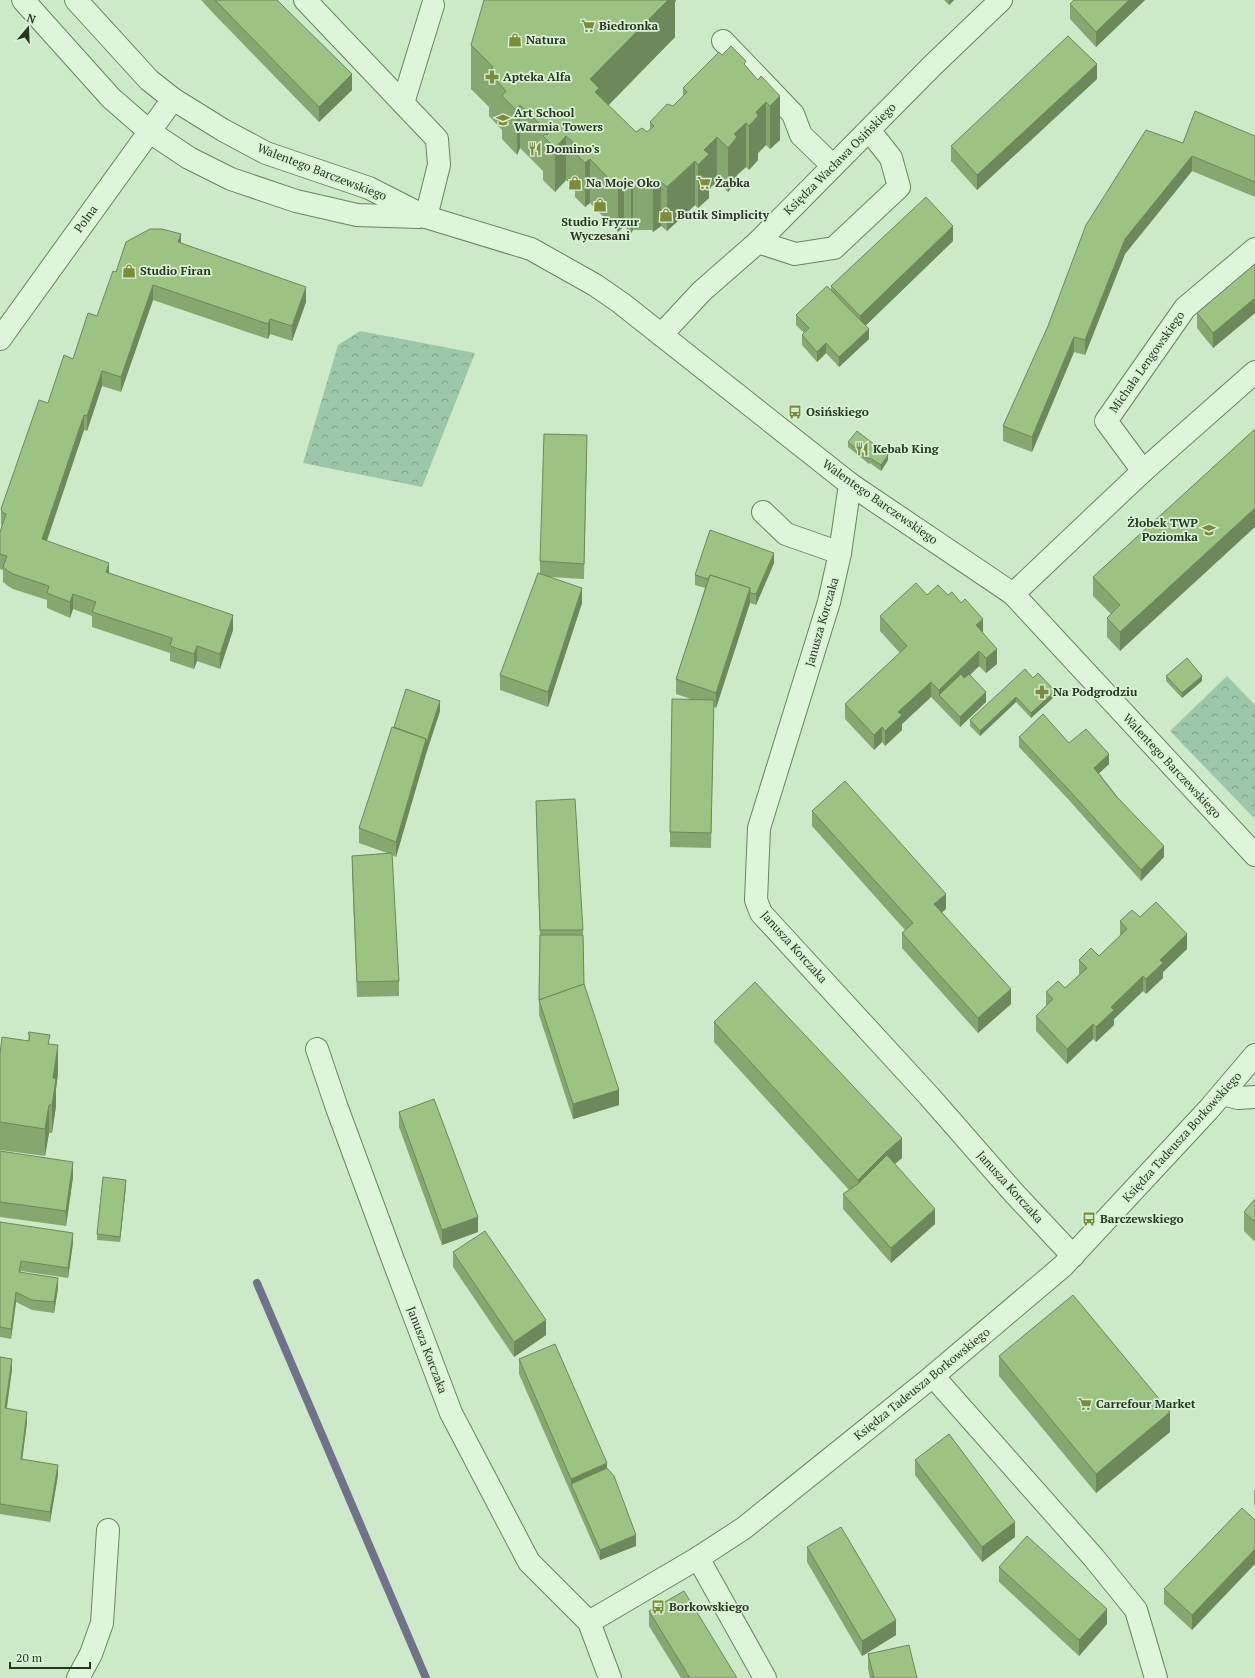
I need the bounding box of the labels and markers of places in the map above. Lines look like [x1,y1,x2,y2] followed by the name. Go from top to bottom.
[580,18,596,34] supermarket icon: Biedronka
[599,18,658,33] place label: Biedronka
[507,32,523,48] shop icon: Natura
[526,32,566,47] place label: Natura
[484,69,500,85] pharmacy icon: Apteka Alfa
[503,69,571,84] place label: Apteka Alfa
[514,105,604,134] place label: Art School Warmia Towers
[495,112,511,128] school or university icon: Art School Warmia Towers
[527,141,543,157] restaurant icon: Domino's
[546,141,600,156] place label: Domino's
[567,175,583,191] shop icon: Na Moje Oko
[586,175,660,190] place label: Na Moje Oko
[696,175,712,191] supermarket icon: Żabka
[715,175,750,190] place label: Żabka
[592,197,608,213] shop icon: Studio Fryzur Wyczesani
[658,207,674,223] shop icon: Butik Simplicity
[677,207,770,222] place label: Butik Simplicity
[561,214,640,243] place label: Studio Fryzur Wyczesani
[121,263,137,279] shop icon: Studio Firan
[140,263,211,278] place label: Studio Firan
[787,404,803,420] bus stop icon: Osińskiego
[806,404,869,419] place label: Osińskiego
[854,441,870,457] restaurant icon: Kebab King
[873,441,939,456] place label: Kebab King
[1127,515,1198,544] place label: Żłobek TWP Poziomka
[1201,522,1217,538] school or university icon: Żłobek TWP Poziomka
[1034,684,1050,700] pharmacy icon: Na Podgrodziu
[1053,684,1138,699] place label: Na Podgrodziu
[1081,1211,1097,1227] bus stop icon: Barczewskiego
[1100,1211,1184,1226] place label: Barczewskiego
[1077,1396,1093,1412] supermarket icon: Carrefour Market
[1096,1396,1196,1411] place label: Carrefour Market
[650,1599,666,1615] bus stop icon: Borkowskiego
[669,1599,749,1614] place label: Borkowskiego

